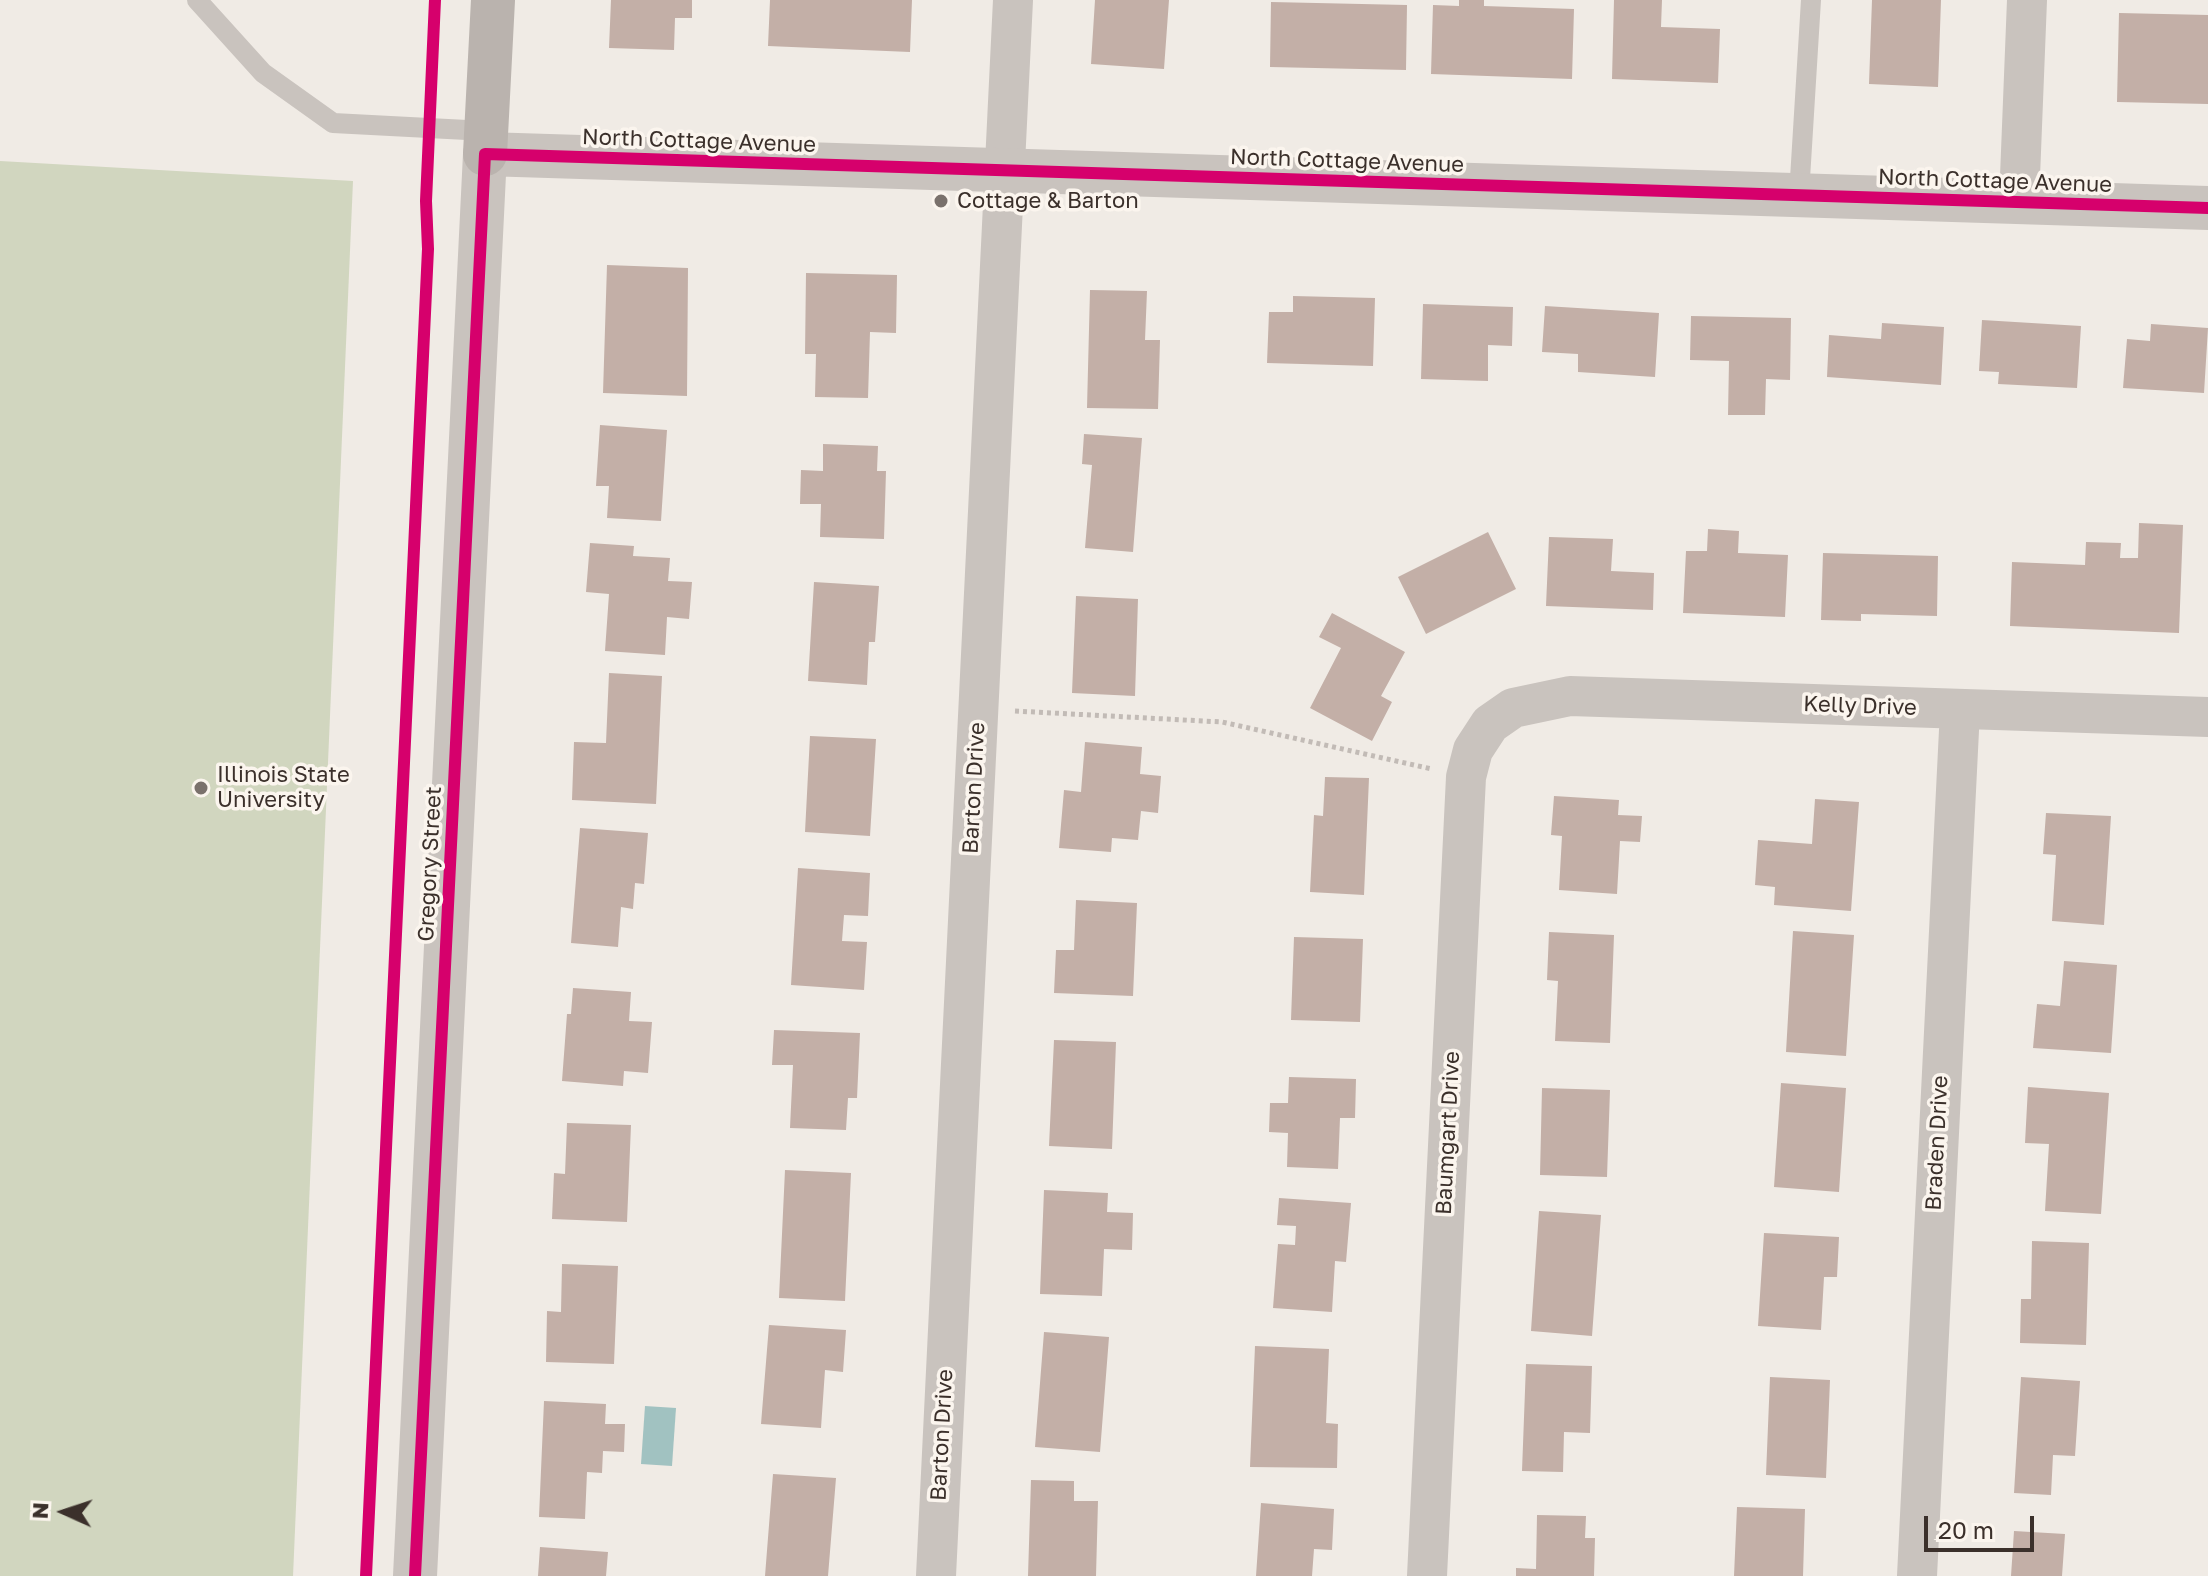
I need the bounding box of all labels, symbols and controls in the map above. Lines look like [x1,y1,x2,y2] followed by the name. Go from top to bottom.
[582,124,816,158] street label: North Cottage Avenue
[1230,144,1464,178] street label: North Cottage Avenue
[1878,164,2112,198] street label: North Cottage Avenue
[957,188,1139,214] place label: Cottage & Barton
[932,192,950,210] marker: Cottage & Barton
[1803,691,1917,721] street label: Kelly Drive
[957,722,991,854] street label: Barton Drive
[217,762,350,814] place label: Illinois State University
[192,779,210,797] marker: Illinois State University
[413,786,447,942] street label: Gregory Street
[1431,1051,1465,1215] street label: Baumgart Drive
[1920,1075,1954,1211] street label: Braden Drive
[925,1369,959,1501] street label: Barton Drive
[24,1472,104,1552] north arrow
[1928,1500,2038,1550] scale bar
[26,1502,53,1520] text: N
[1938,1515,1994,1544] text: 20 m

